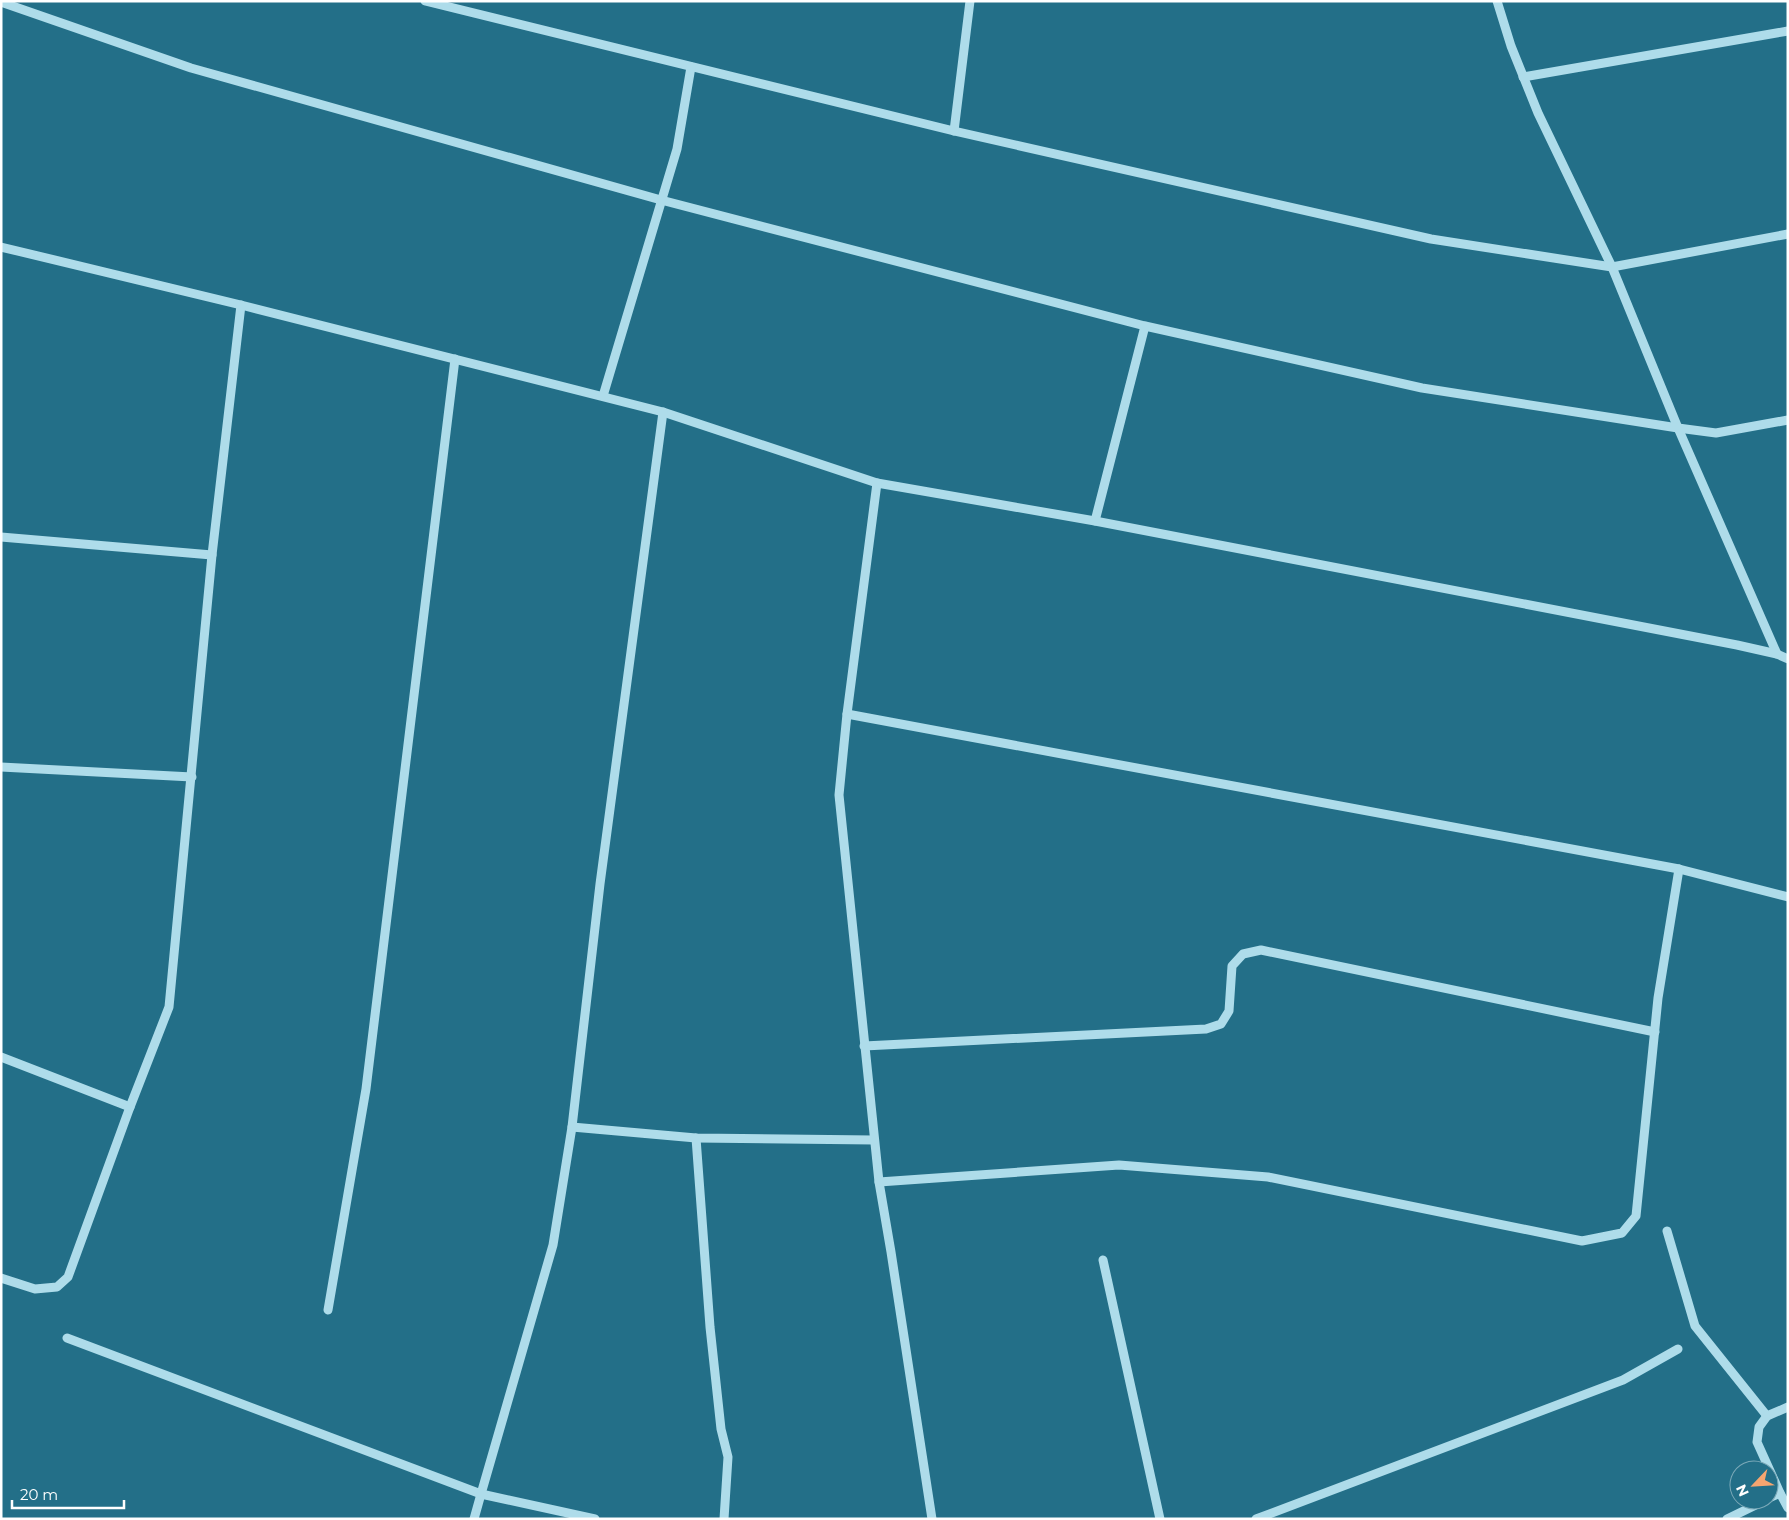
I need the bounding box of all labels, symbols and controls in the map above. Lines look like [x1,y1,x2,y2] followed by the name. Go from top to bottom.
[1729,1460,1779,1510] north arrow
[12,1478,125,1510] scale bar
[1732,1482,1753,1499] text: N
[20,1485,58,1504] text: 20 m

